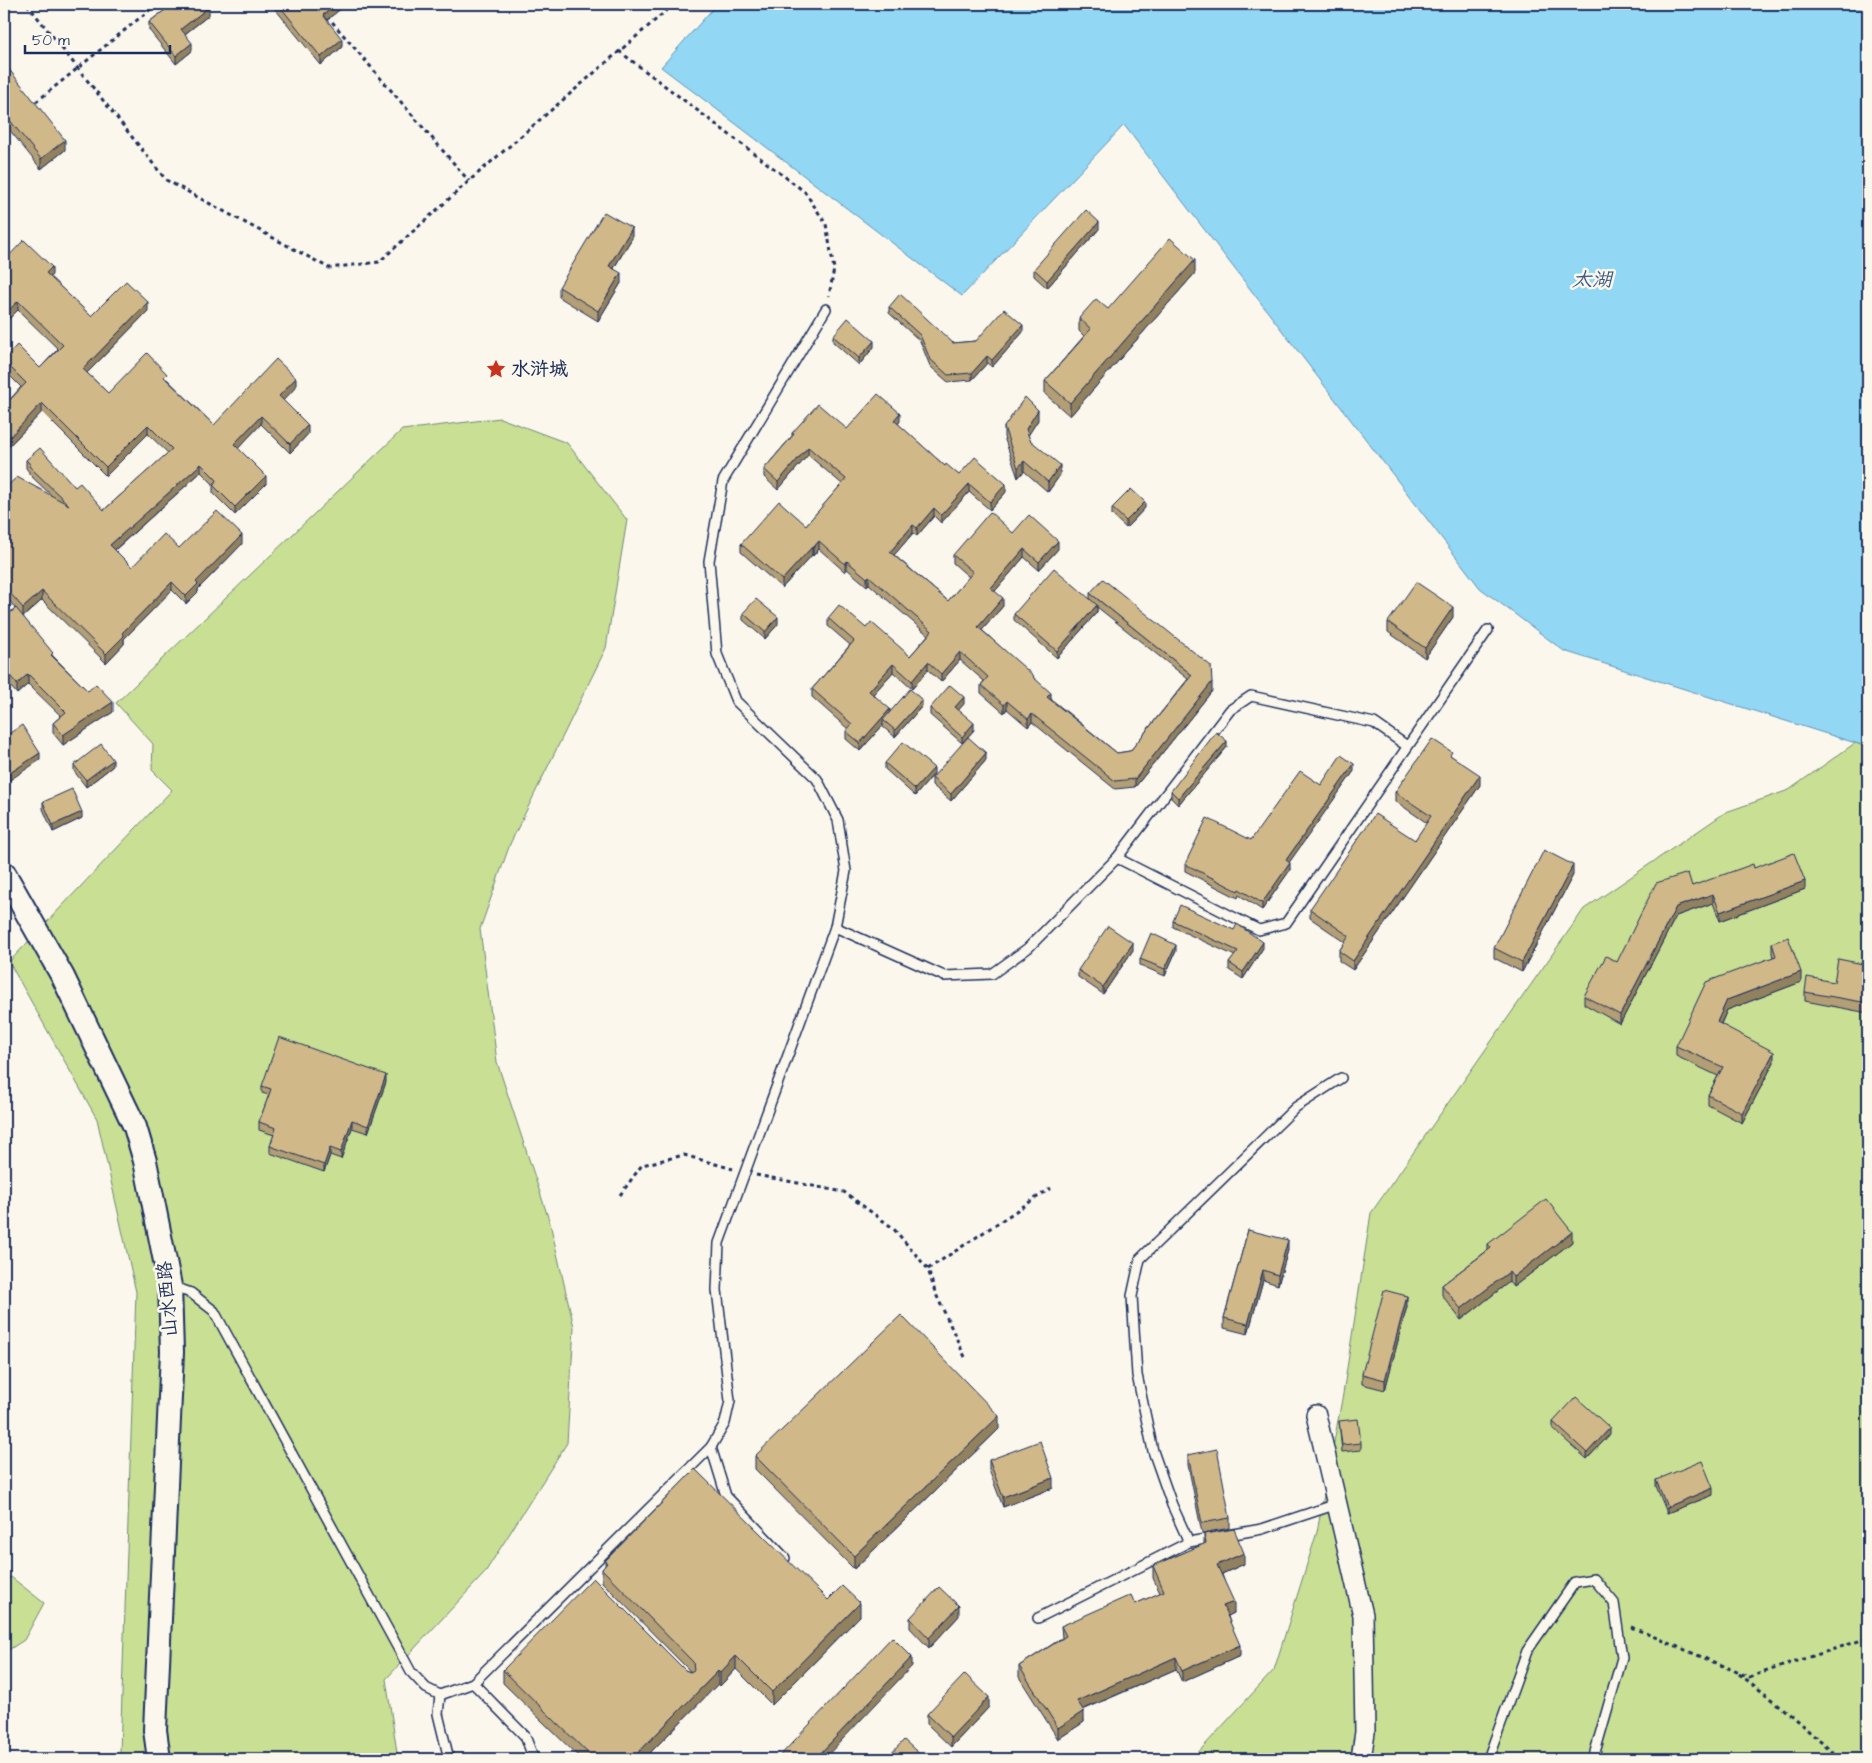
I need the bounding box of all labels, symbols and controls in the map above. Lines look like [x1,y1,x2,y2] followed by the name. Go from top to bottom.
[25,22,170,54] scale bar
[32,30,70,51] text: 50 m
[1572,266,1614,294] water label: 太湖
[511,356,568,383] place label: 水浒城
[485,358,507,380] place icon: 水浒城
[151,1260,185,1338] street label: 山水西路

